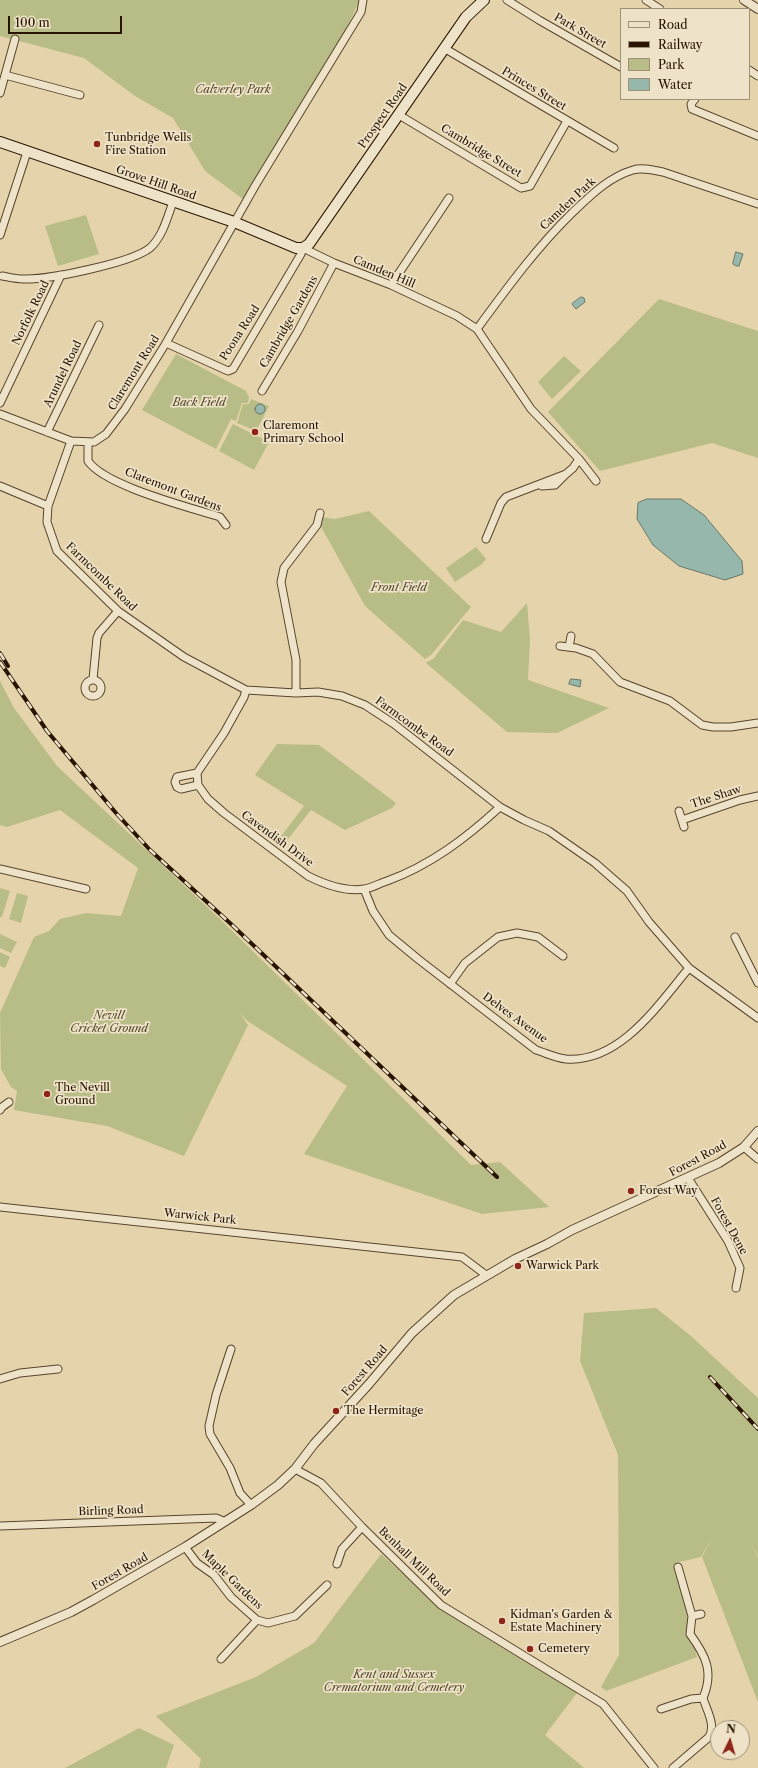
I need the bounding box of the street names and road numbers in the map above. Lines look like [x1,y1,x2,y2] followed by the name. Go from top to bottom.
[552,11,608,51] street label: Park Street
[499,65,569,113] street label: Princes Street
[356,81,410,151] street label: Prospect Road
[438,122,524,180] street label: Cambridge Street
[114,163,198,203] street label: Grove Hill Road
[537,175,599,233] street label: Camden Park
[351,253,417,291] street label: Camden Hill
[257,274,321,370] street label: Cambridge Gardens
[10,278,52,348] street label: Norfolk Road
[217,303,263,363] street label: Poona Road
[106,333,162,413] street label: Claremont Road
[41,338,85,410] street label: Arundel Road
[123,465,223,515] street label: Claremont Gardens
[63,540,139,614] street label: Farmcombe Road
[372,694,456,760] street label: Farmcombe Road
[689,783,743,811] street label: The Shaw
[238,808,316,870] street label: Cavendish Drive
[480,990,550,1046] street label: Delves Avenue
[667,1138,729,1180] street label: Forest Road
[708,1195,750,1257] street label: Forest Dene
[163,1207,237,1227] street label: Warwick Park
[339,1343,391,1399] street label: Forest Road
[78,1503,144,1519] street label: Birling Road
[376,1525,452,1599] street label: Benhall Mill Road
[199,1548,265,1612] street label: Maple Gardens
[89,1551,151,1593] street label: Forest Road

